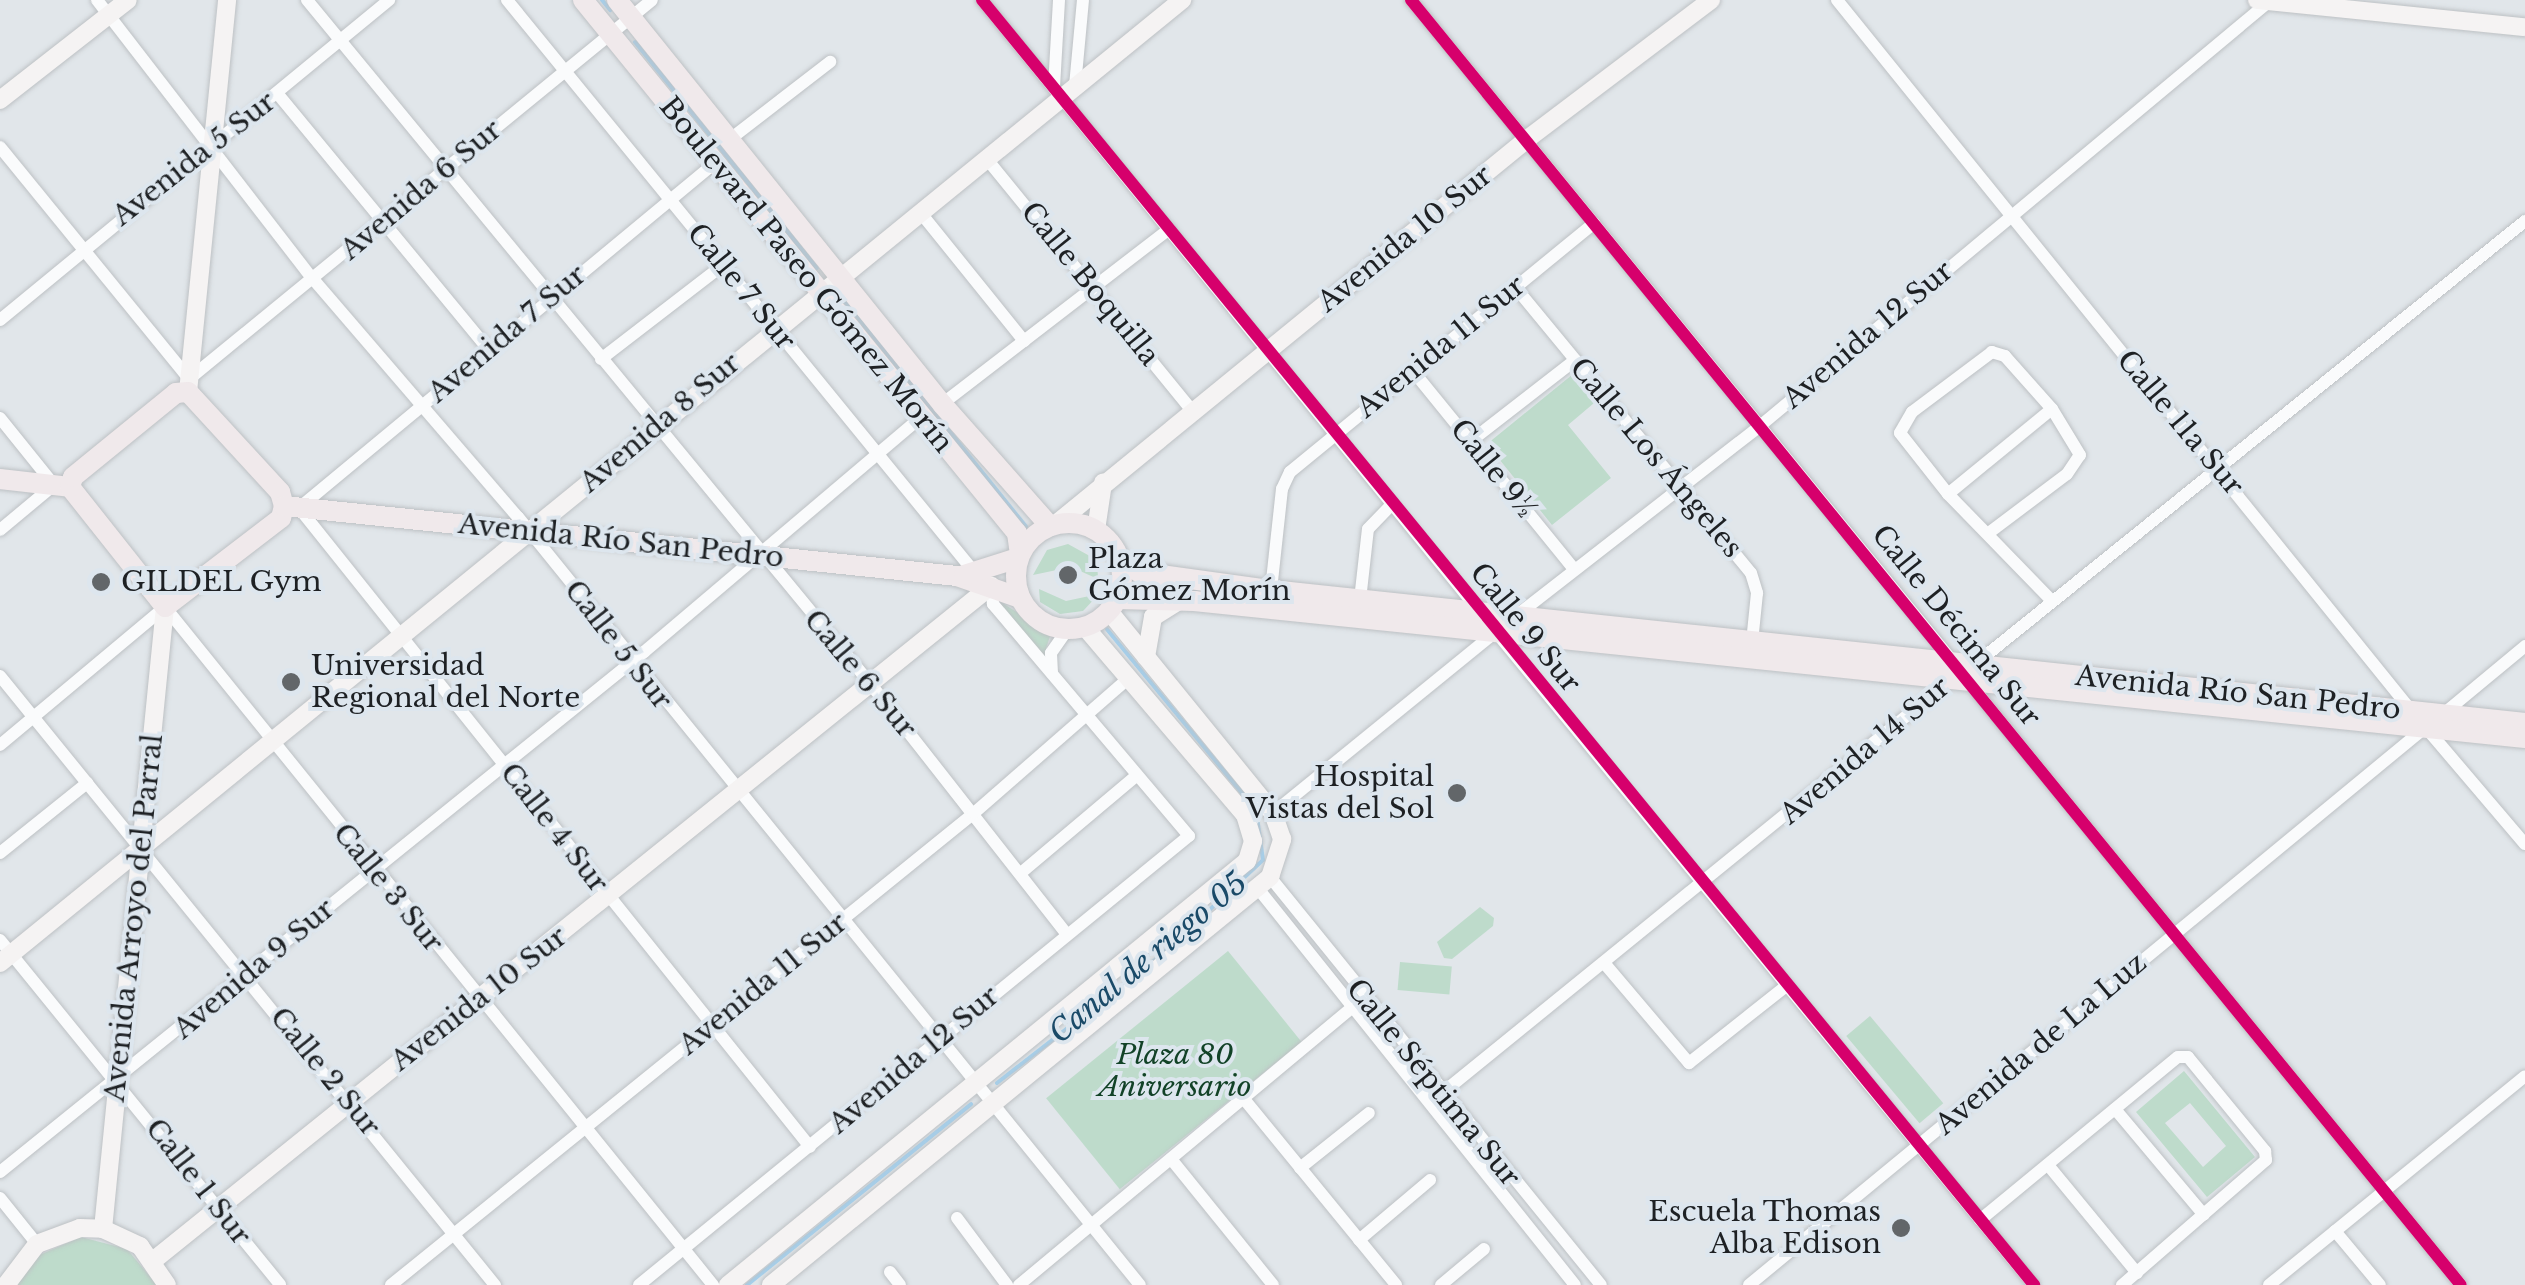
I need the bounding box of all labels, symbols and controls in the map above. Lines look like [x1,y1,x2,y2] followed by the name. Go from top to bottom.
[106,85,282,233] street label: Avenida 5 Sur
[652,90,960,460] street label: Boulevard Paseo Gómez Morín
[334,113,508,267] street label: Avenida 6 Sur
[1311,158,1499,320] street label: Avenida 10 Sur
[1014,196,1166,372] street label: Calle Boquilla
[680,217,802,357] street label: Calle 7 Sur
[1776,254,1960,416] street label: Avenida 12 Sur
[421,258,593,410] street label: Avenida 7 Sur
[1350,269,1532,425] street label: Avenida 11 Sur
[2110,344,2250,502] street label: Calle 11a Sur
[573,346,747,500] street label: Avenida 8 Sur
[1562,351,1750,565] street label: Calle Los Ángeles
[1443,413,1543,525] street label: Calle 9½
[456,507,786,575] street label: Avenida Río San Pedro
[1864,519,2048,733] street label: Calle Décima Sur
[1088,542,1291,608] place label: Plaza Gómez Morín
[1463,557,1587,699] street label: Calle 9 Sur
[1057,564,1079,586] marker: Plaza Gómez Morín
[121,565,322,599] place label: GILDEL Gym
[90,571,112,593] marker: GILDEL Gym
[557,574,679,716] street label: Calle 5 Sur
[797,603,923,745] street label: Calle 6 Sur
[311,649,580,715] place label: Universidad Regional del Norte
[2073,659,2403,727] street label: Avenida Río San Pedro
[1773,670,1957,832] street label: Avenida 14 Sur
[280,671,302,693] marker: Universidad Regional del Norte
[98,732,170,1104] street label: Avenida Arroyo del Parral
[493,757,615,899] street label: Calle 4 Sur
[1246,760,1434,826] place label: Hospital Vistas del Sol
[1444,780,1470,806] marker: Hospital Vistas del Sol
[326,817,450,959] street label: Calle 3 Sur
[1041,864,1255,1052] water label: Canal de riego 05
[167,892,341,1046] street label: Avenida 9 Sur
[672,906,854,1062] street label: Avenida 11 Sur
[384,920,574,1078] street label: Avenida 10 Sur
[1929,946,2153,1142] street label: Avenida de La Luz
[1339,972,1527,1194] street label: Calle Séptima Sur
[822,979,1006,1141] street label: Avenida 12 Sur
[263,1001,387,1143] street label: Calle 2 Sur
[1099,1038,1251,1104] park label: Plaza 80 Aniversario
[138,1112,258,1252] street label: Calle 1 Sur
[1647,1195,1881,1261] place label: Escuela Thomas Alba Edison
[1890,1217,1912,1239] marker: Escuela Thomas Alba Edison

